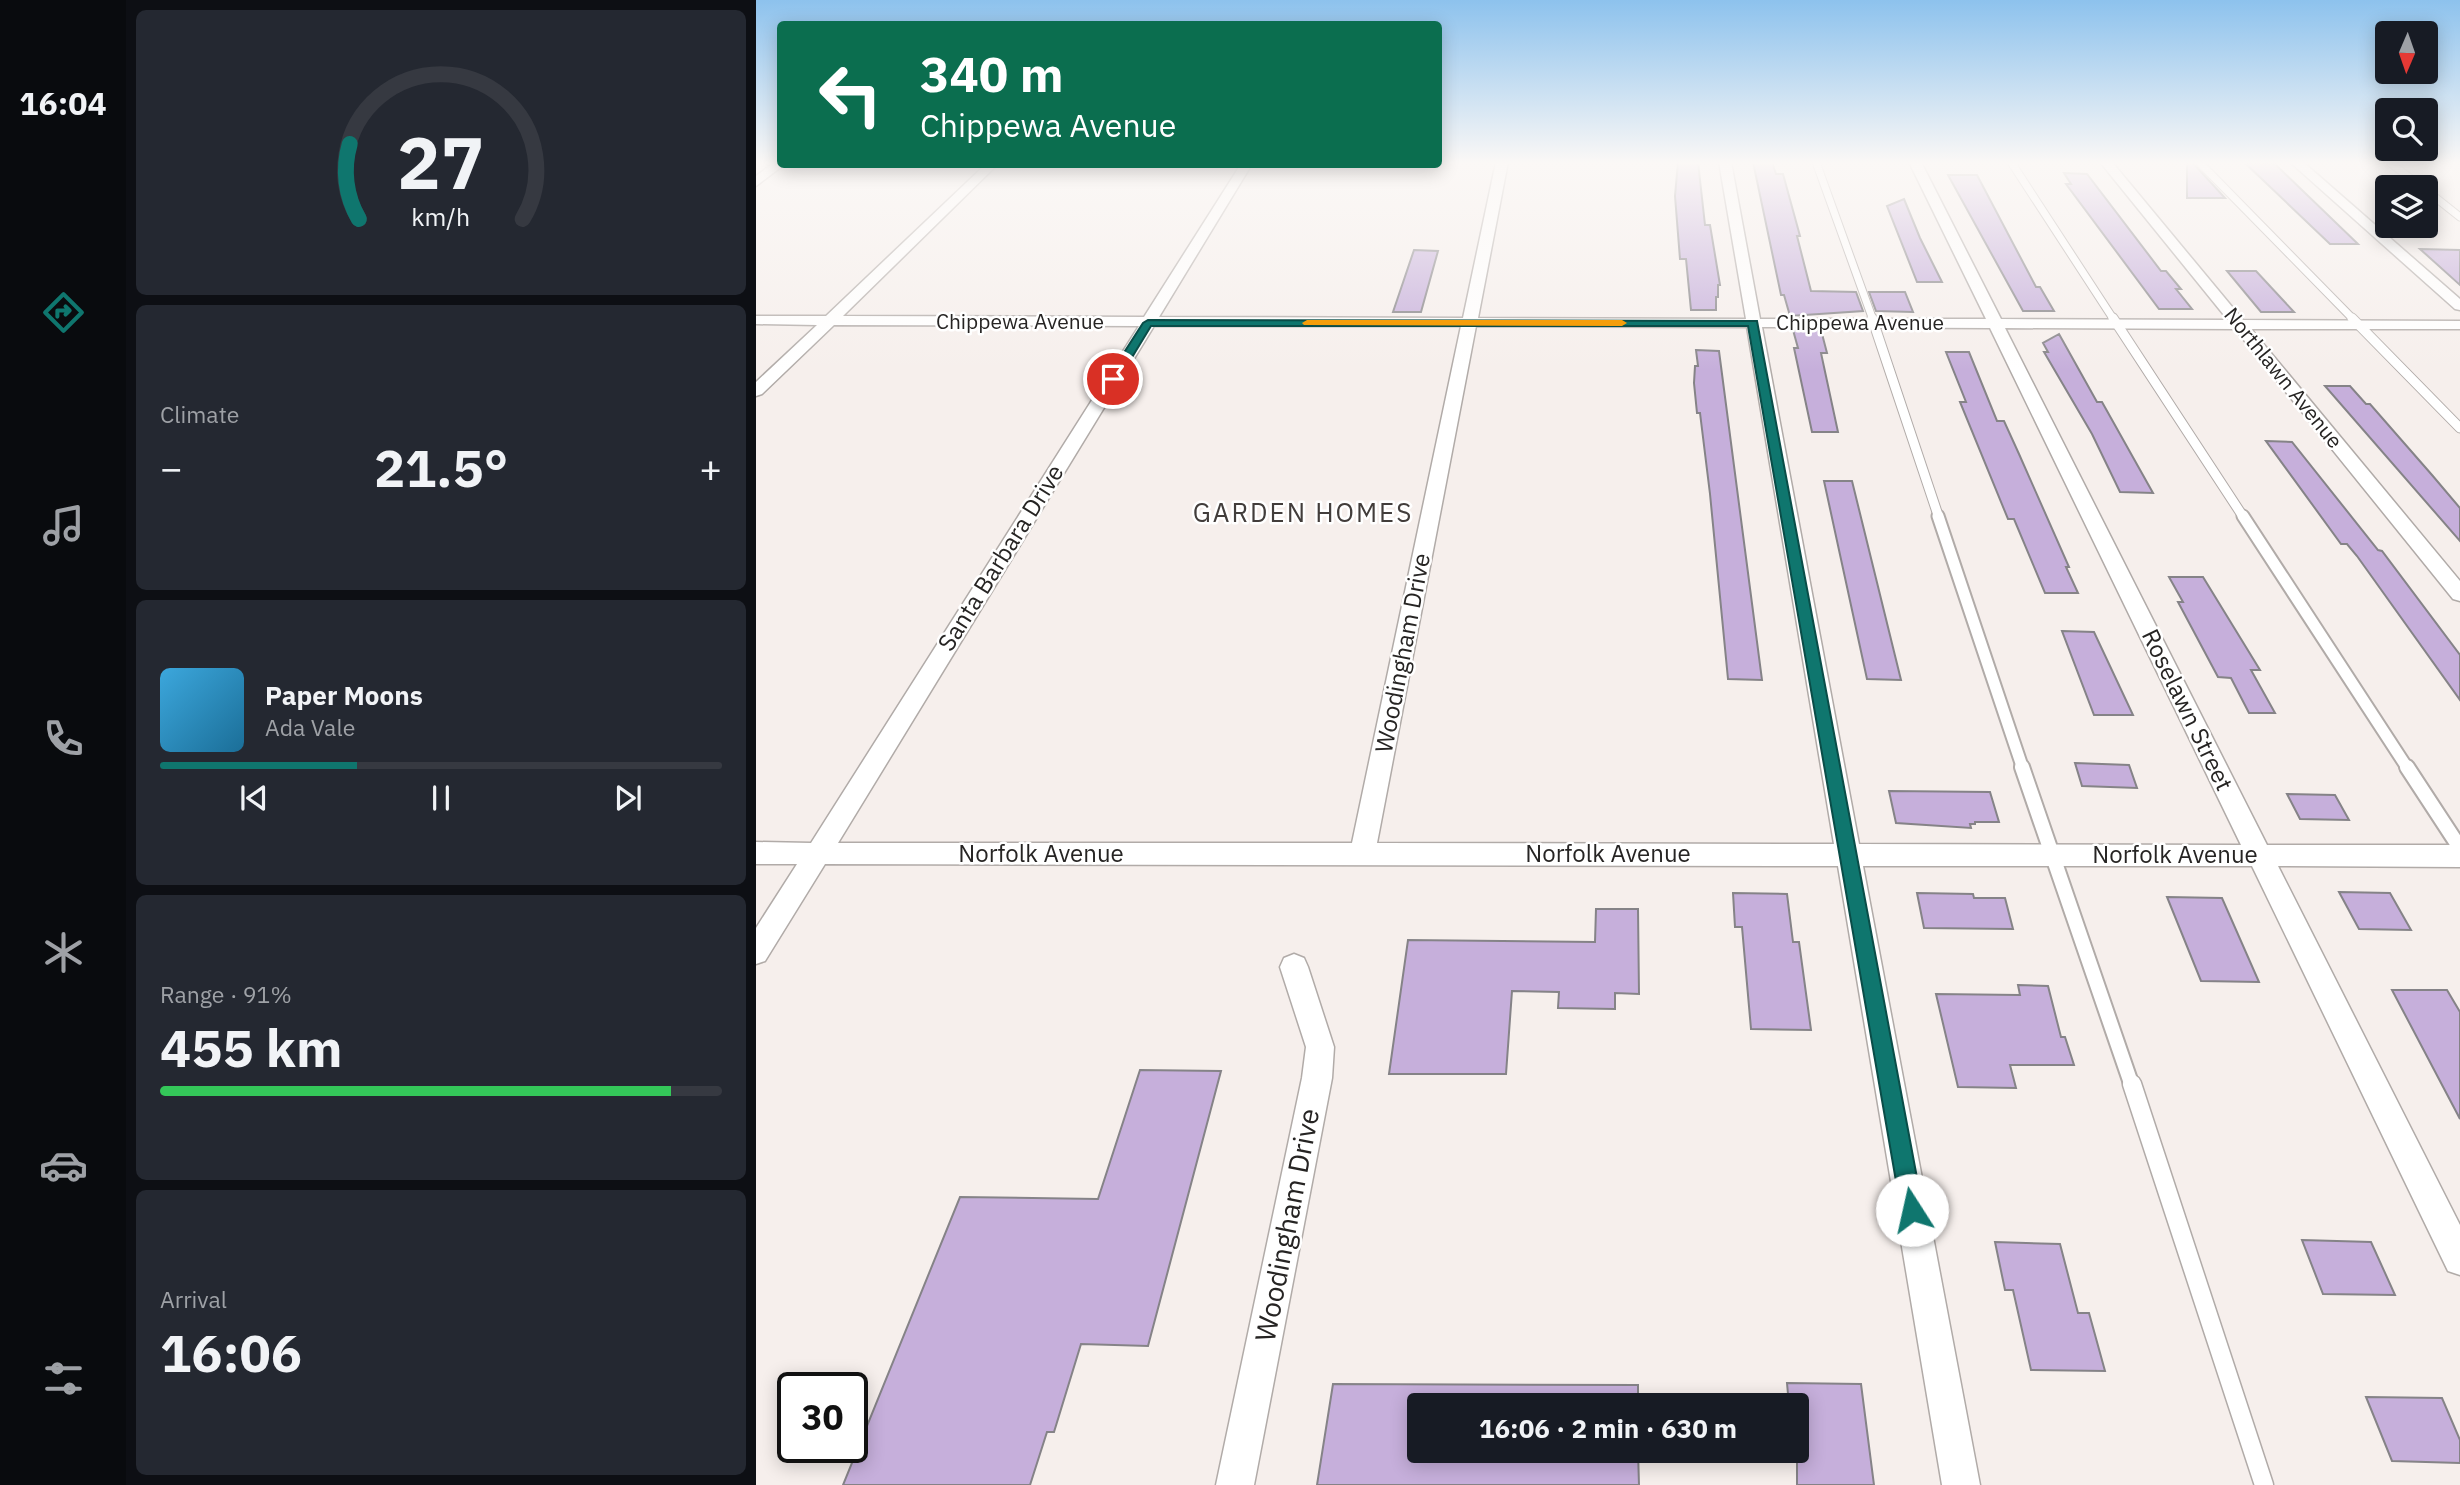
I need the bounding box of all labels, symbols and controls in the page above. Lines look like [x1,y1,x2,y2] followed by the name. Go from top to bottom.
[2375,21,2438,84] north arrow
[2375,21,2438,238] map controls
[920,42,1064,105] text: 340 m
[805,49,896,140] icon: left
[19,82,107,124] text: 16:04
[2375,98,2438,161] button: search
[920,104,1176,146] text: Chippewa Avenue
[397,114,485,209] text: 27
[2375,175,2438,238] button: layers
[412,199,470,232] text: km/h
[39,288,88,337] icon: directions
[2218,301,2349,454] street label: Northlawn Avenue
[936,307,1104,335] street label: Chippewa Avenue
[1776,308,1944,336] street label: Chippewa Avenue
[1083,349,1143,409] pin
[1094,360,1132,398] icon: arrive
[160,399,239,429] text: Climate
[374,434,508,501] text: 21.5°
[160,443,183,492] text: −
[699,443,722,492] text: +
[930,458,1070,657] street label: Santa Barbara Drive
[1193,495,1413,529] district label: GARDEN HOMES
[39,501,88,550] icon: music
[1367,550,1437,755] street label: Woodingham Drive
[2135,623,2241,796] street label: Roselawn Street
[265,678,423,712] text: Paper Moons
[265,712,355,742] text: Ada Vale
[39,714,88,763] icon: phone
[235,779,273,817] icon: previous
[422,779,460,817] icon: pause
[609,779,647,817] icon: next
[958,837,1124,869] street label: Norfolk Avenue
[1525,837,1691,869] street label: Norfolk Avenue
[2092,838,2258,870] street label: Norfolk Avenue
[39,928,88,977] icon: climate
[160,979,292,1009] text: Range · 91%
[160,1014,342,1081] text: 455 km
[1246,1105,1327,1345] street label: Woodingham Drive
[39,1141,88,1190] icon: car
[1875,1173,1949,1247] position arrow
[160,1284,227,1314] text: Arrival
[160,1319,302,1386] text: 16:06
[39,1354,88,1403] icon: filters
[777,1372,868,1463] speed limit sign: 30
[1479,1411,1737,1445] text: 16:06 · 2 min · 630 m

